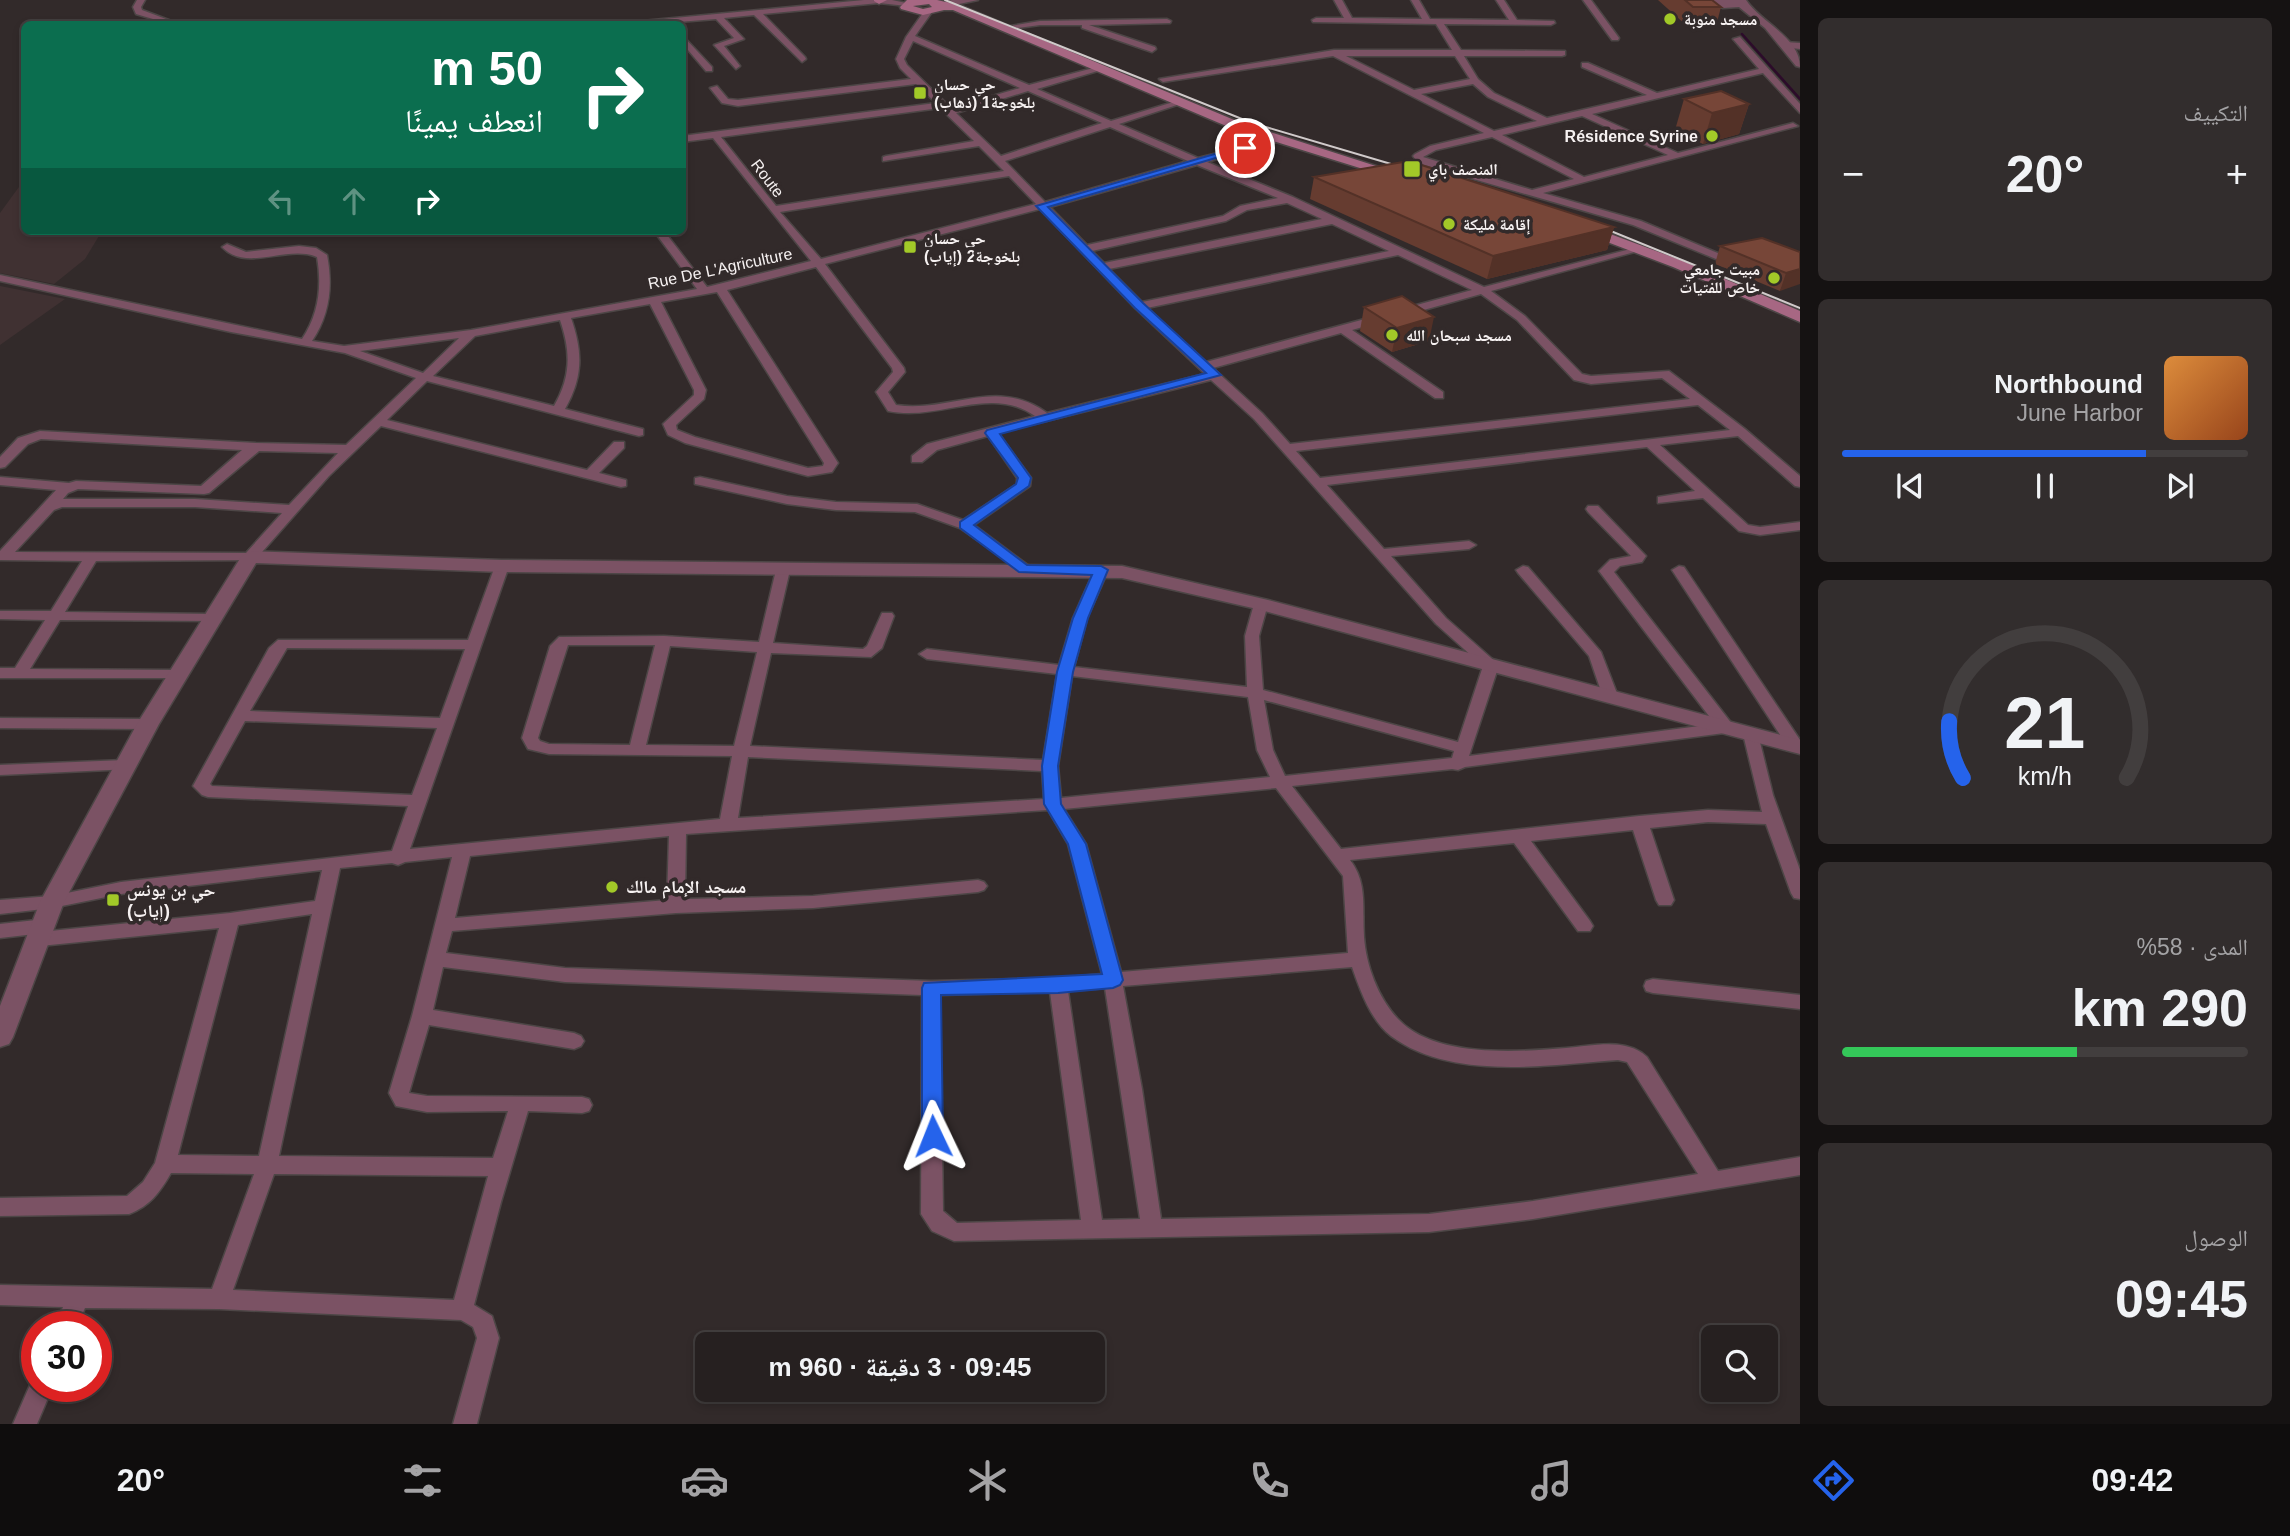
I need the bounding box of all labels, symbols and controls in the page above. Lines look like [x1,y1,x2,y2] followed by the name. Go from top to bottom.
[1662,11,1678,27] marker: مسجد منوبة
[1684,11,1757,29] place label: مسجد منوبة
[431,41,543,95] text: 50 m
[567,49,658,140] icon: right
[934,76,1035,112] place label: حي حسان بلخوجة1 (ذهاب)
[912,85,928,101] marker: حي حسان بلخوجة1 (ذهاب)
[2183,100,2248,126] text: التكييف
[405,103,543,139] text: انعطف يمينًا
[1215,118,1275,178] pin
[1565,128,1698,145] place label: Résidence Syrine
[1704,128,1720,144] marker: Résidence Syrine
[1226,129,1264,167] icon: arrive
[2006,145,2084,203] text: 20°
[1842,153,1864,195] text: −
[2226,153,2248,195] text: +
[748,156,787,201] street label: Route
[1402,159,1422,179] marker: المنصف باي
[1428,161,1498,182] place label: المنصف باي
[262,182,300,220] icon: left
[335,182,373,220] icon: ahead
[408,182,446,220] icon: right
[1441,216,1457,232] marker: إقامة مليكة
[1463,216,1531,235] place label: إقامة مليكة
[924,230,1020,267] place label: حي حسان بلخوجة2 (إياب)
[902,239,918,255] marker: حي حسان بلخوجة2 (إياب)
[646,245,794,292] street label: Rue De L'Agriculture
[1679,261,1760,297] place label: مبيت جامعي خاص للفتيات
[1766,270,1782,286] marker: مبيت جامعي خاص للفتيات
[1384,327,1400,343] marker: مسجد سبحان الله
[1406,327,1512,345] place label: مسجد سبحان الله
[1994,369,2143,399] text: Northbound
[2016,400,2143,426] text: June Harbor
[1891,467,1929,505] icon: previous
[2026,467,2064,505] icon: pause
[2161,467,2199,505] icon: next
[2005,682,2085,763] text: 21
[2018,762,2072,790] text: km/h
[626,877,746,899] place label: مسجد الإمام مالك
[604,879,620,895] marker: مسجد الإمام مالك
[127,880,216,922] place label: حي بن يونس (إياب)
[105,892,121,908] marker: حي بن يونس (إياب)
[2137,934,2248,960] text: المدى · 58%
[2072,979,2248,1037] text: 290 km
[896,1099,970,1173] position arrow
[2184,1225,2248,1251] text: الوصول
[2115,1270,2248,1328] text: 09:45
[21,1311,112,1402] speed limit sign: 30
[1701,1325,1778,1402] map controls
[1701,1325,1778,1402] button: search
[769,1352,1031,1382] text: 09:45 · 3 دقيقة · 960 m
[398,1456,447,1505] icon: filters
[680,1456,729,1505] icon: car
[963,1456,1012,1505] icon: climate
[1245,1456,1294,1505] icon: phone
[1527,1456,1576,1505] icon: music
[1809,1456,1858,1505] icon: directions
[117,1462,165,1498] text: 20°
[2092,1462,2173,1498] text: 09:42

